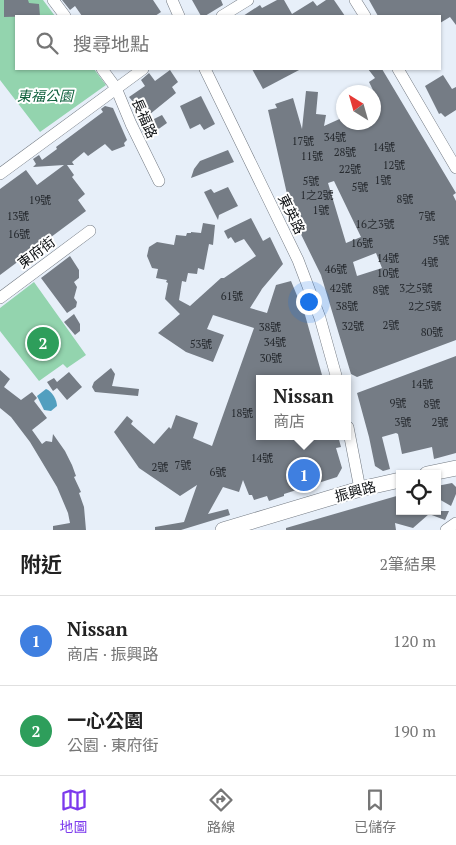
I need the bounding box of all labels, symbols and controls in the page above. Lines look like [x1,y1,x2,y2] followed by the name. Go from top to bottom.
[15,15,441,70] search box
[33,29,61,57] icon: search
[73,31,149,56] text: 搜尋地點
[336,85,381,130] north arrow
[17,86,75,105] park label: 東福公園
[128,95,162,141] street label: 長福路
[324,130,346,144] house number: 34號
[292,134,314,148] house number: 17號
[373,140,395,154] house number: 14號
[334,145,356,159] house number: 28號
[301,149,323,163] house number: 11號
[383,158,405,172] house number: 12號
[339,162,361,176] house number: 22號
[375,173,391,187] house number: 1號
[303,174,319,188] house number: 5號
[352,180,368,194] house number: 5號
[300,188,334,202] house number: 1之2號
[274,191,310,237] street label: 東英路
[397,192,413,206] house number: 8號
[29,193,51,207] house number: 19號
[313,203,329,217] house number: 1號
[7,209,29,223] house number: 13號
[419,209,435,223] house number: 7號
[355,217,395,231] house number: 16之3號
[8,227,30,241] house number: 16號
[14,232,58,272] street label: 東府街
[433,233,449,247] house number: 5號
[351,236,373,250] house number: 16號
[377,251,399,265] house number: 14號
[422,255,438,269] house number: 4號
[325,262,347,276] house number: 46號
[377,266,399,280] house number: 10號
[330,281,352,295] house number: 42號
[399,281,433,295] house number: 3之5號
[373,283,389,297] house number: 8號
[221,289,243,303] house number: 61號
[296,289,322,315] your location
[336,299,358,313] house number: 38號
[408,299,442,313] house number: 2之5號
[383,318,399,332] house number: 2號
[342,319,364,333] house number: 32號
[259,320,281,334] house number: 38號
[27,324,59,362] pin: 2
[421,325,443,339] house number: 80號
[264,335,286,349] house number: 34號
[190,337,212,351] house number: 53號
[260,351,282,365] house number: 30號
[256,375,351,440] popup
[411,377,433,391] house number: 14號
[273,383,334,408] text: Nissan
[390,396,406,410] house number: 9號
[424,397,440,411] house number: 8號
[231,406,253,420] house number: 18號
[273,410,305,432] text: 商店
[395,415,411,429] house number: 3號
[432,415,448,429] house number: 2號
[251,451,273,465] house number: 14號
[288,456,320,494] pin: 1
[175,458,191,472] house number: 7號
[152,460,168,474] house number: 2號
[210,465,226,479] house number: 6號
[396,470,441,515] map controls
[396,470,441,515] button: locate
[332,476,378,506] street label: 振興路
[20,550,62,578] text: 附近
[379,553,436,575] text: 2筆結果
[67,616,128,641] text: Nissan
[31,630,41,652] text: 1
[393,630,436,652] text: 120 m
[67,643,159,665] text: 商店 · 振興路
[67,707,143,732] text: 一心公園
[31,720,41,742] text: 2
[393,720,436,742] text: 190 m
[67,734,159,756] text: 公園 · 東府街
[60,786,88,836] tab: 地圖
[207,786,235,836] tab: 路線
[354,786,396,836] tab: 已儲存

